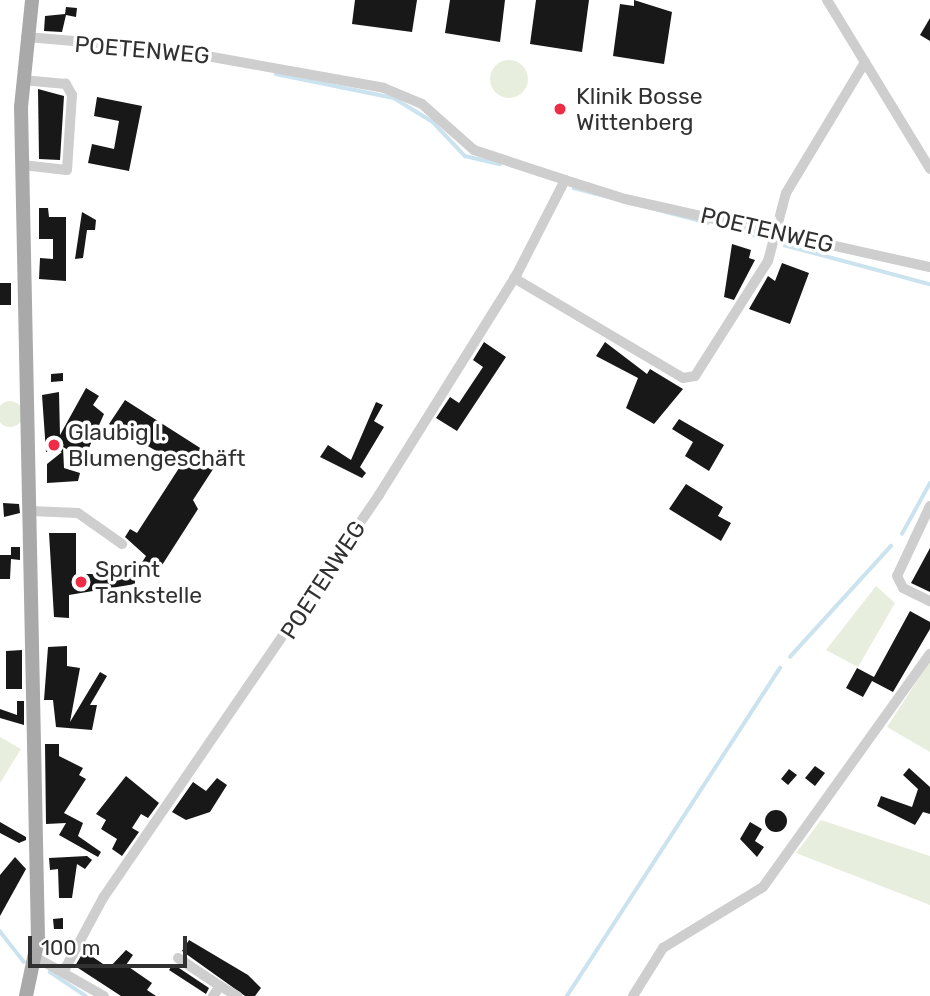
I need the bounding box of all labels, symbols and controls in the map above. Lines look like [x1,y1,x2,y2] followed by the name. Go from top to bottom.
[73,30,211,70] street label: POETENWEG
[576,82,703,136] place label: Klinik Bosse Wittenberg
[550,99,570,119] marker: Klinik Bosse Wittenberg
[698,201,836,259] street label: POETENWEG
[68,418,246,472] place label: Glaubig I. Blumengeschäft
[46,437,62,453] marker: Glaubig I. Blumengeschäft
[275,516,371,644] street label: POETENWEG
[95,555,202,609] place label: Sprint Tankstelle
[73,574,89,590] marker: Sprint Tankstelle
[32,922,191,966] scale bar
[41,935,100,960] text: 100 m

